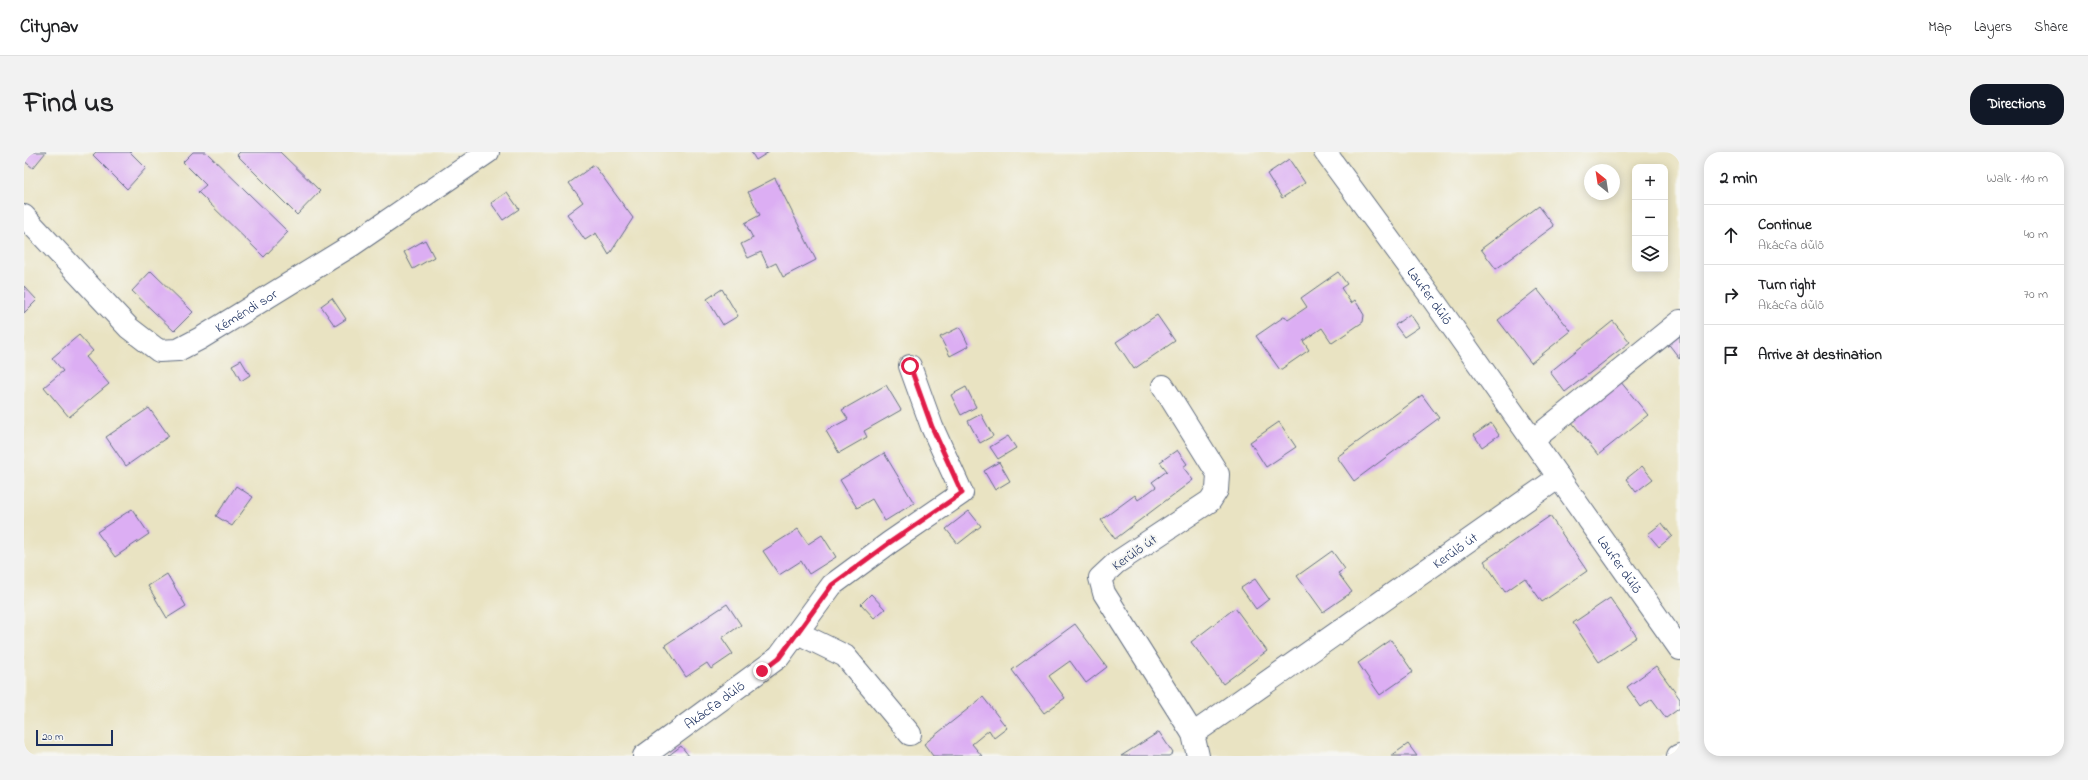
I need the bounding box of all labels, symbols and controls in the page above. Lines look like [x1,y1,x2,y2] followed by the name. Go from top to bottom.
[20,14,78,41] text: Citynav
[1928,17,1952,38] text: Map
[1974,17,2012,38] text: Layers
[2034,17,2068,38] text: Share
[24,84,114,125] text: Find us
[1970,84,2064,125] button: Directions
[1584,164,1620,200] north arrow
[1632,164,1668,272] map controls
[1632,164,1668,200] button: +
[1720,166,1757,191] text: 2 min
[1987,169,2048,188] text: Walk · 110 m
[1632,200,1668,236] button: −
[1758,214,1812,236] text: Continue
[1720,224,1742,246] icon: ahead
[2024,225,2048,244] text: 40 m
[1632,236,1668,272] button: layers
[1758,236,1824,255] text: Akácfa dűlő
[1401,263,1457,330] street label: Laufer dűlő
[1758,274,1816,296] text: Turn right
[211,284,282,339] street label: Kéméndi sor
[1720,284,1742,306] icon: right
[2024,285,2048,304] text: 70 m
[1758,296,1824,315] text: Akácfa dűlő
[1720,344,1742,366] icon: arrive
[1758,344,1882,366] text: Arrive at destination
[901,357,919,375] route start
[1429,528,1483,575] street label: Kerülő út
[1108,530,1162,577] street label: Kerülő út
[1591,532,1647,598] street label: Laufer dűlő
[753,662,771,680] route end
[680,676,750,735] street label: Akácfa dűlő
[36,728,113,747] scale bar
[42,729,64,745] text: 20 m

